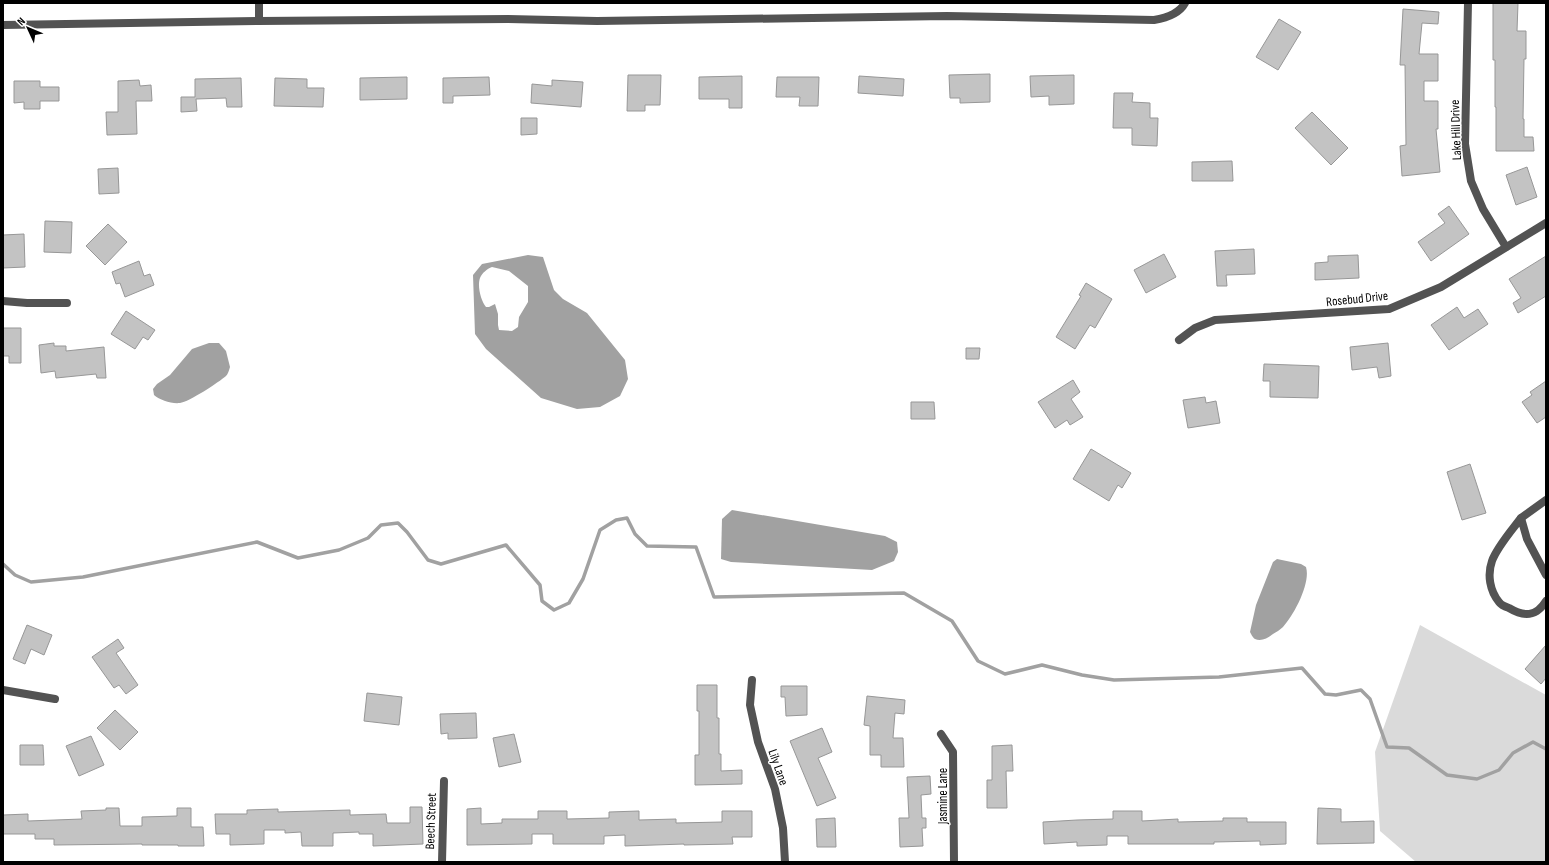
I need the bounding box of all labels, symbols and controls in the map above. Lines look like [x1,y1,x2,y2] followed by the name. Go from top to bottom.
[8,8,48,48] north arrow
[14,15,28,28] text: N
[1447,99,1465,160] street label: Lake Hill Drive
[1325,288,1389,310] street label: Rosebud Drive
[764,747,792,788] street label: Lily Lane
[935,768,951,825] street label: Jasmine Lane
[422,792,440,850] street label: Beech Street

